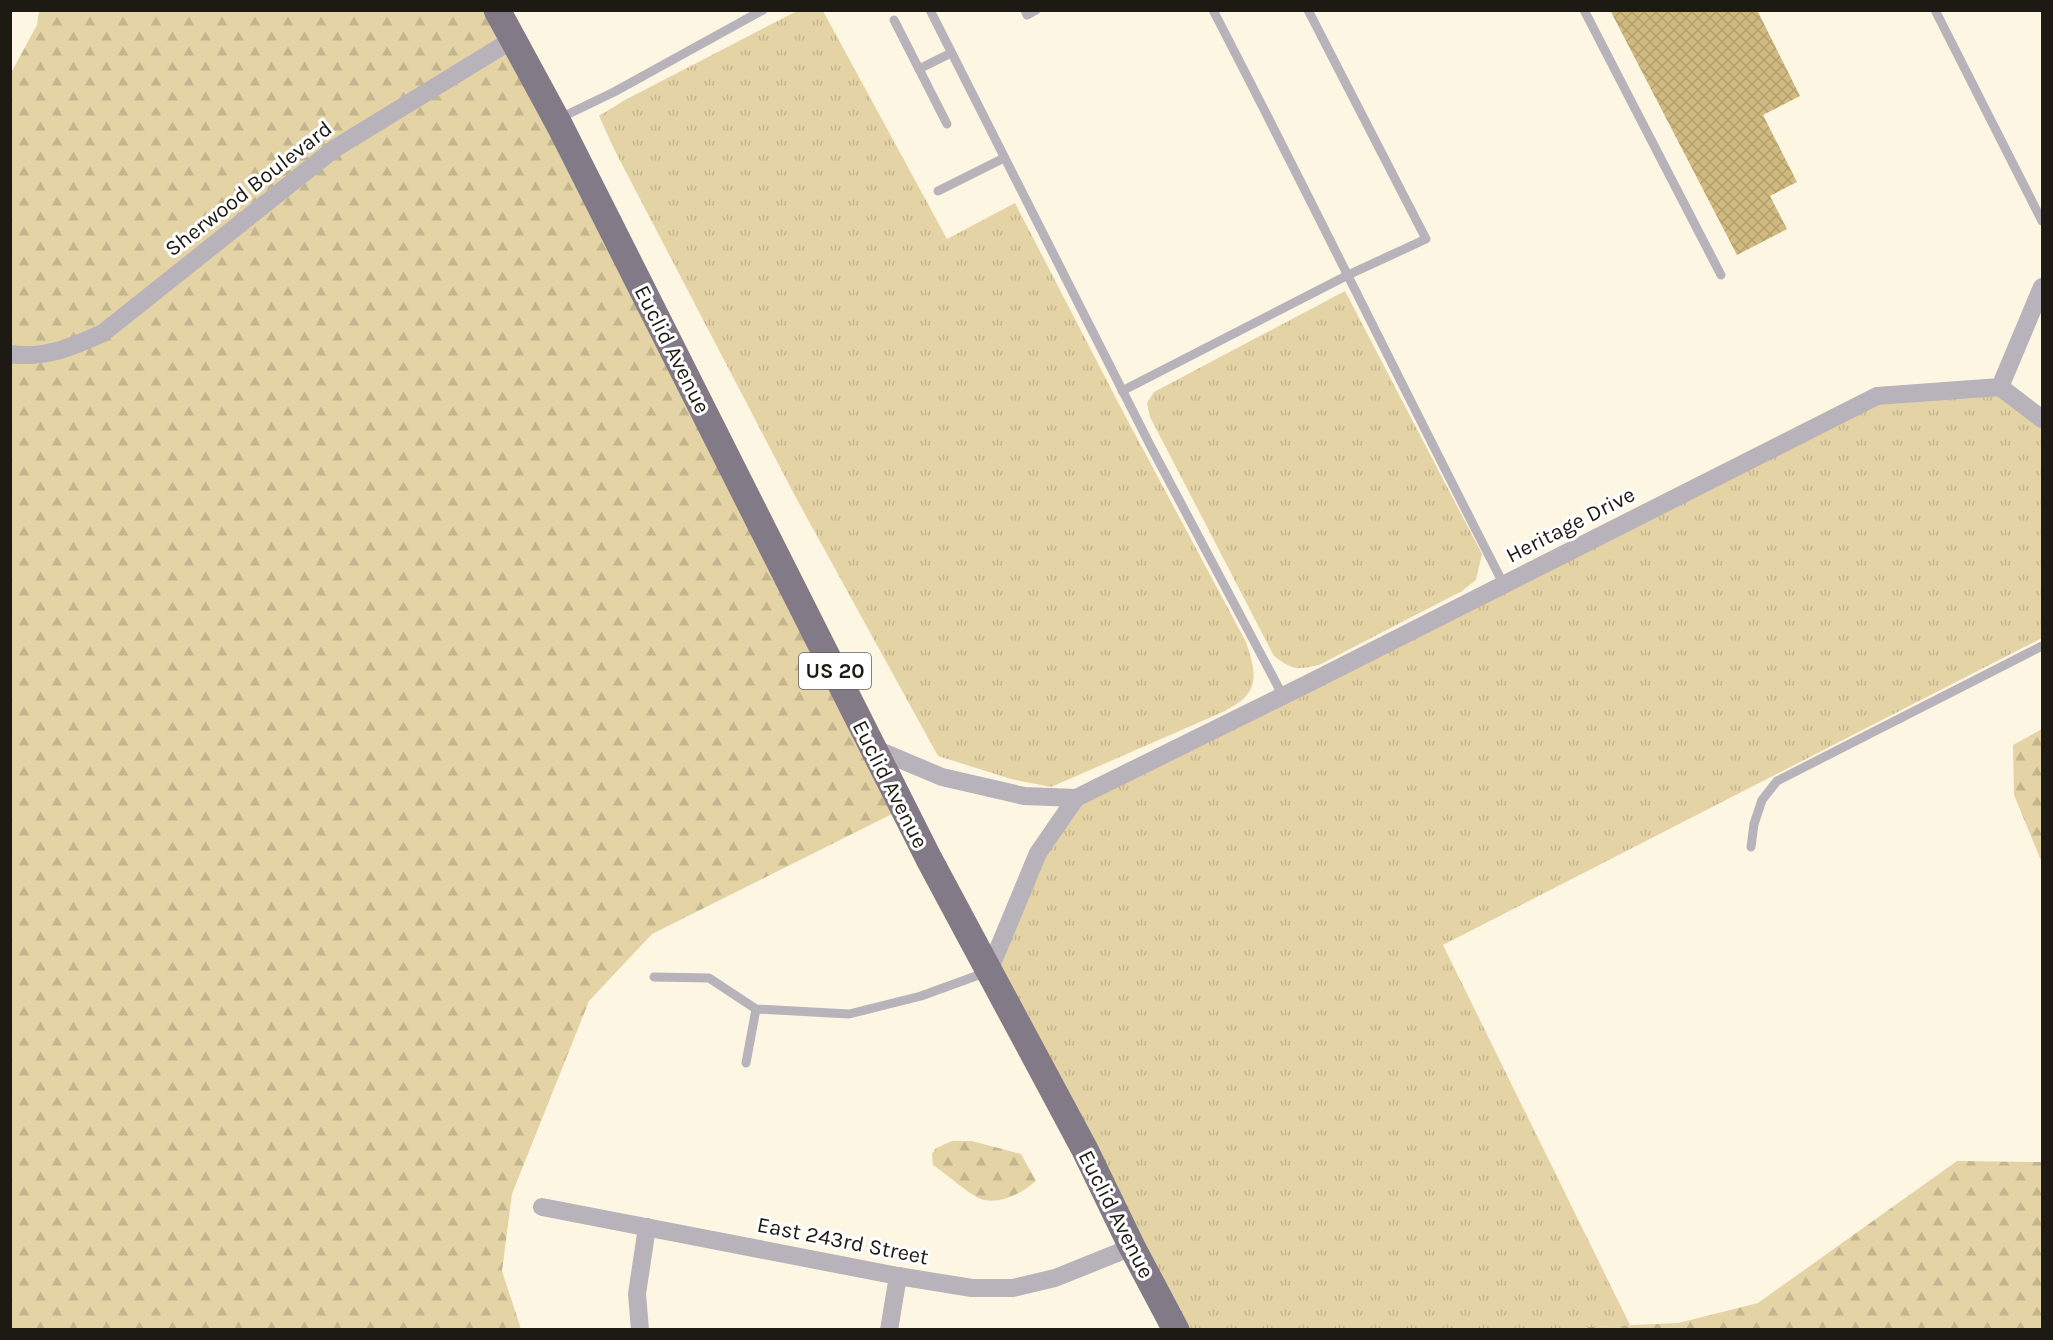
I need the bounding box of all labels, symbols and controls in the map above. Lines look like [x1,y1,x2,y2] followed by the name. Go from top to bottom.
[160,116,337,262] street label: Sherwood Boulevard
[629,281,716,418] street label: Euclid Avenue
[1502,481,1639,569] street label: Heritage Drive
[799,653,871,689] road number: US 20
[847,716,934,853] street label: Euclid Avenue
[1073,1146,1160,1283] street label: Euclid Avenue
[755,1212,931,1270] street label: East 243rd Street

